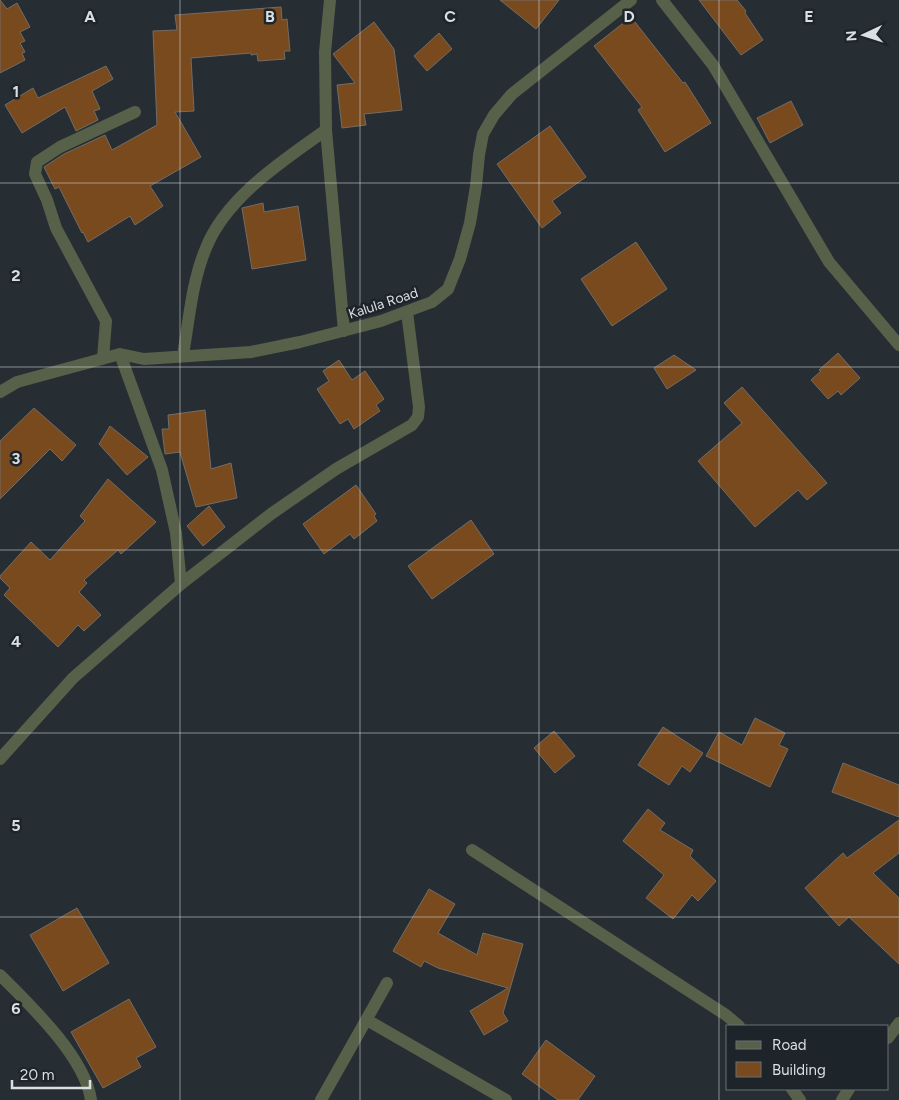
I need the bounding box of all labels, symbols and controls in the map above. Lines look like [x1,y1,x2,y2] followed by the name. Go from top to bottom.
[84,7,96,26] text: A
[265,7,275,26] text: B
[444,7,456,26] text: C
[623,7,635,26] text: D
[804,7,814,26] text: E
[839,10,889,60] north arrow
[843,30,860,42] text: N
[13,82,19,101] text: 1
[11,266,21,285] text: 2
[346,284,420,323] street label: Kalula Road
[12,449,21,468] text: 3
[11,632,21,651] text: 4
[11,816,21,835] text: 5
[11,999,21,1018] text: 6
[726,1025,889,1090] legend
[772,1036,807,1054] text: Road
[12,1058,90,1090] scale bar
[772,1061,826,1079] text: Building
[20,1066,54,1084] text: 20 m

